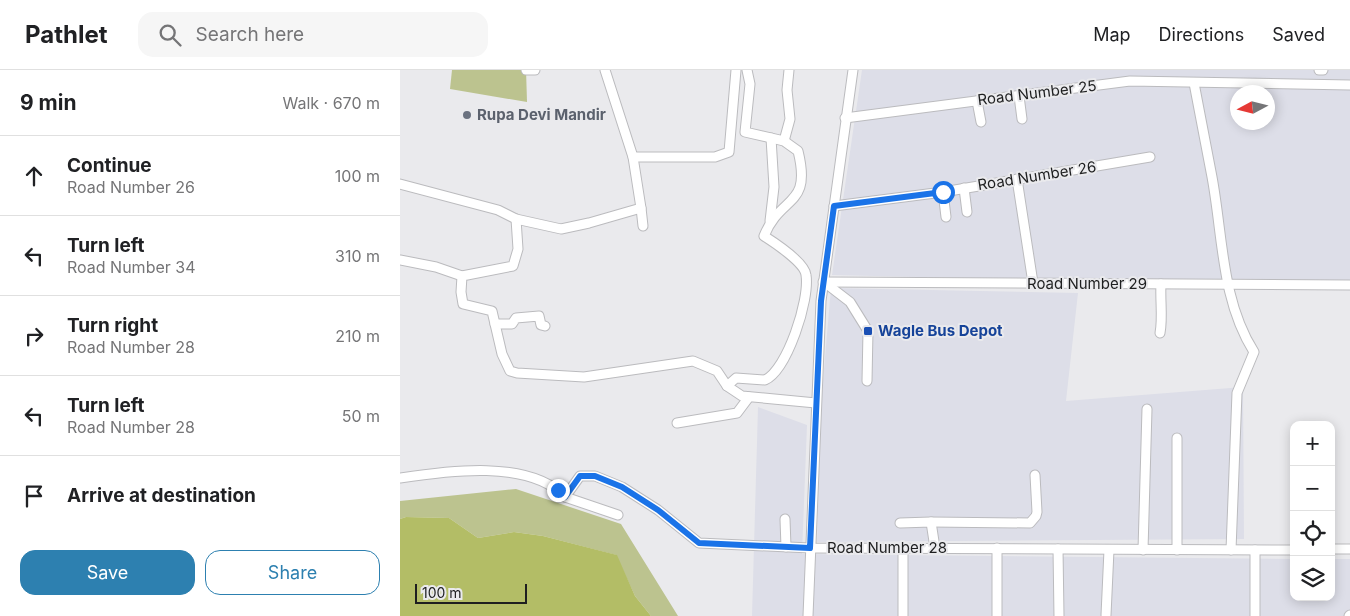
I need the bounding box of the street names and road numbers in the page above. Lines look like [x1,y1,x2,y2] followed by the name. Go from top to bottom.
[976,76,1098,109] street label: Road Number 25
[976,157,1098,194] street label: Road Number 26
[1027,274,1147,293] street label: Road Number 29
[827,538,947,557] street label: Road Number 28

